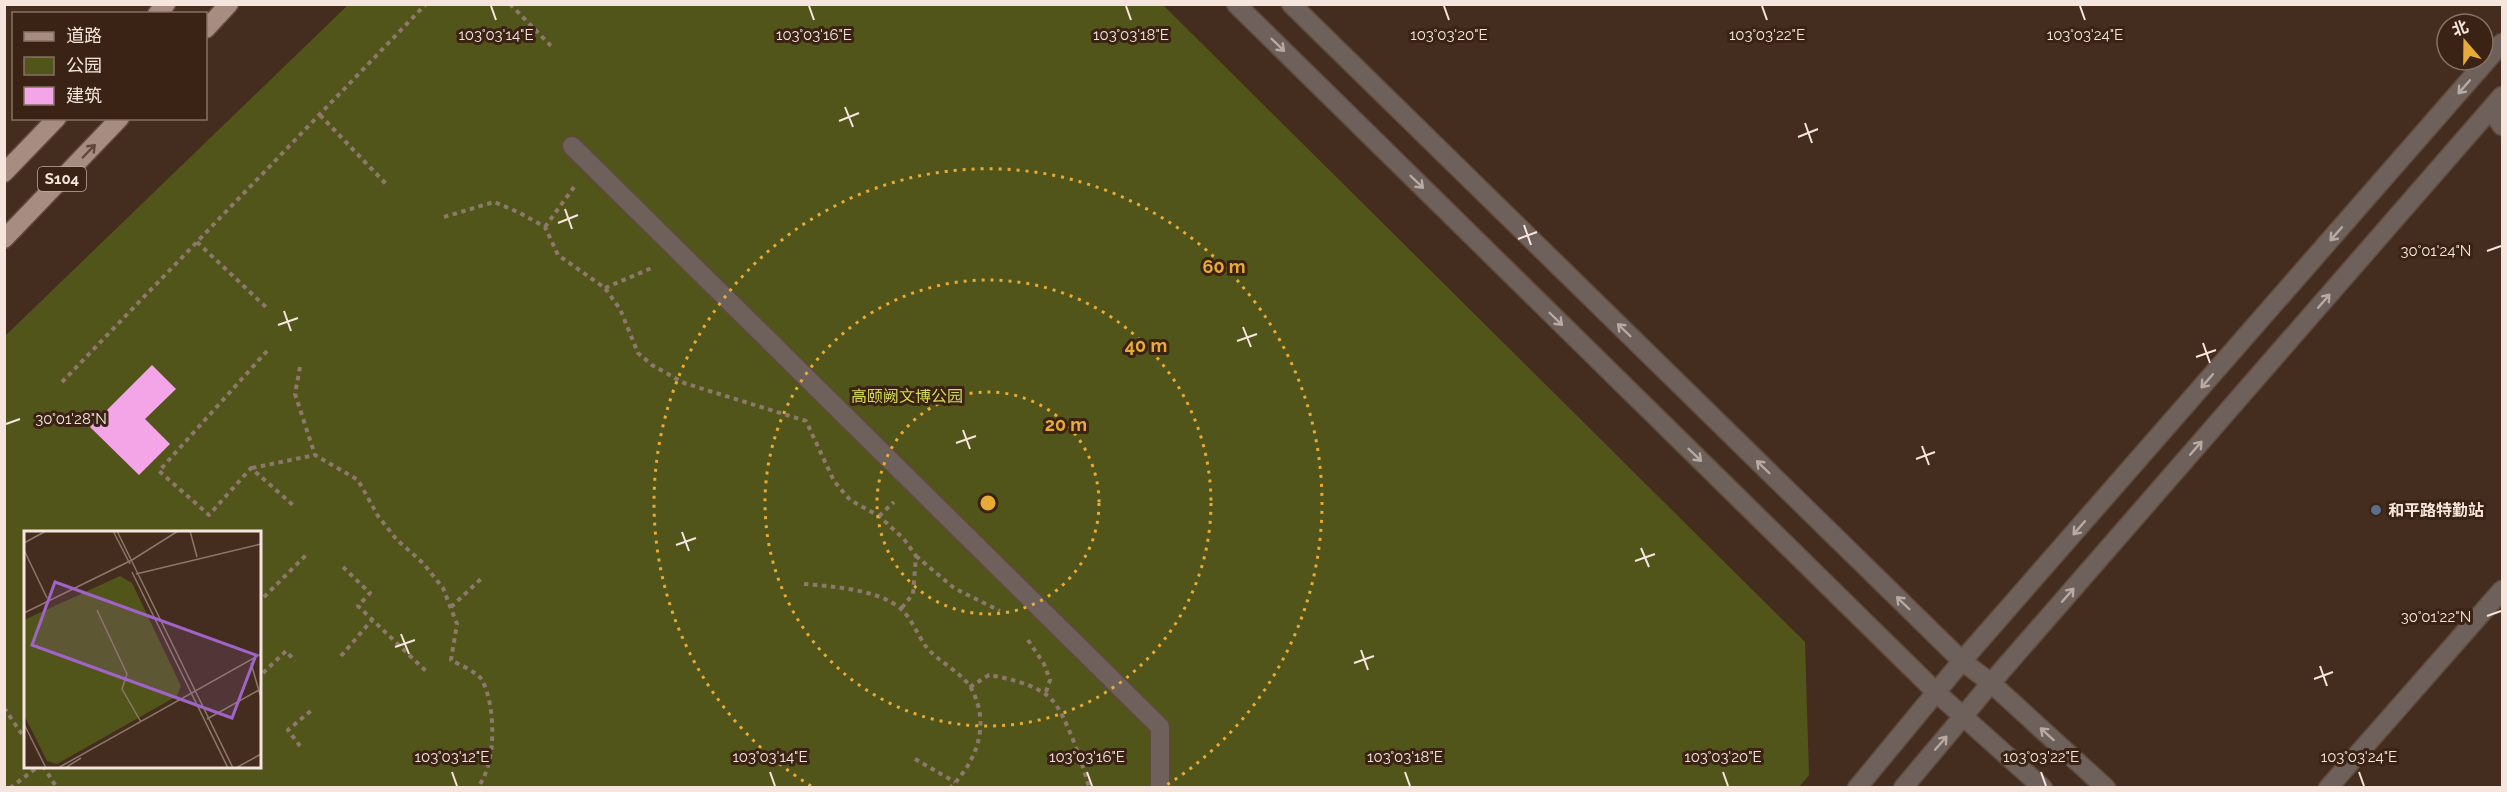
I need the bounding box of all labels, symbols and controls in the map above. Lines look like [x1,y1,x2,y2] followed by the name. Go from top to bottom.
[12,12,207,120] legend
[2435,12,2495,72] north arrow
[2449,17,2471,40] text: 北
[66,25,102,46] text: 道路
[458,26,534,44] text: 103°03'14"E
[776,26,852,44] text: 103°03'16"E
[1093,26,1169,44] text: 103°03'18"E
[1410,26,1488,44] text: 103°03'20"E
[1729,26,1805,44] text: 103°03'22"E
[2047,26,2123,44] text: 103°03'24"E
[1270,38,1285,53] one-way arrow
[66,55,102,76] text: 公园
[2457,79,2471,94] one-way arrow
[66,85,102,106] text: 建筑
[81,143,96,158] one-way arrow
[38,167,86,191] road number: S104
[1409,175,1424,189] one-way arrow
[2329,226,2343,241] one-way arrow
[2401,242,2471,260] text: 30°01'24"N
[1202,256,1246,277] text: 60 m
[2317,294,2331,309] one-way arrow
[1549,311,1564,326] one-way arrow
[1616,323,1631,338] one-way arrow
[1125,335,1167,356] text: 40 m
[2200,373,2214,388] one-way arrow
[851,387,963,406] park label: 高颐阙文博公园
[35,410,107,428] text: 30°01'28"N
[1045,414,1087,435] text: 20 m
[2189,441,2203,456] one-way arrow
[1688,448,1703,462] one-way arrow
[1756,459,1771,474] one-way arrow
[978,493,998,513] centre of rings
[2388,501,2484,520] place label: 和平路特勤站
[2369,503,2383,517] marker: 和平路特勤站
[2072,520,2086,535] one-way arrow
[24,531,261,768] inset map
[2061,588,2075,603] one-way arrow
[1895,596,1910,610] one-way arrow
[2401,608,2471,626] text: 30°01'22"N
[2040,727,2055,741] one-way arrow
[1934,736,1948,751] one-way arrow
[415,748,489,766] text: 103°03'12"E
[732,748,808,766] text: 103°03'14"E
[1049,748,1125,766] text: 103°03'16"E
[1367,748,1443,766] text: 103°03'18"E
[1684,748,1762,766] text: 103°03'20"E
[2003,748,2079,766] text: 103°03'22"E
[2321,748,2397,766] text: 103°03'24"E

